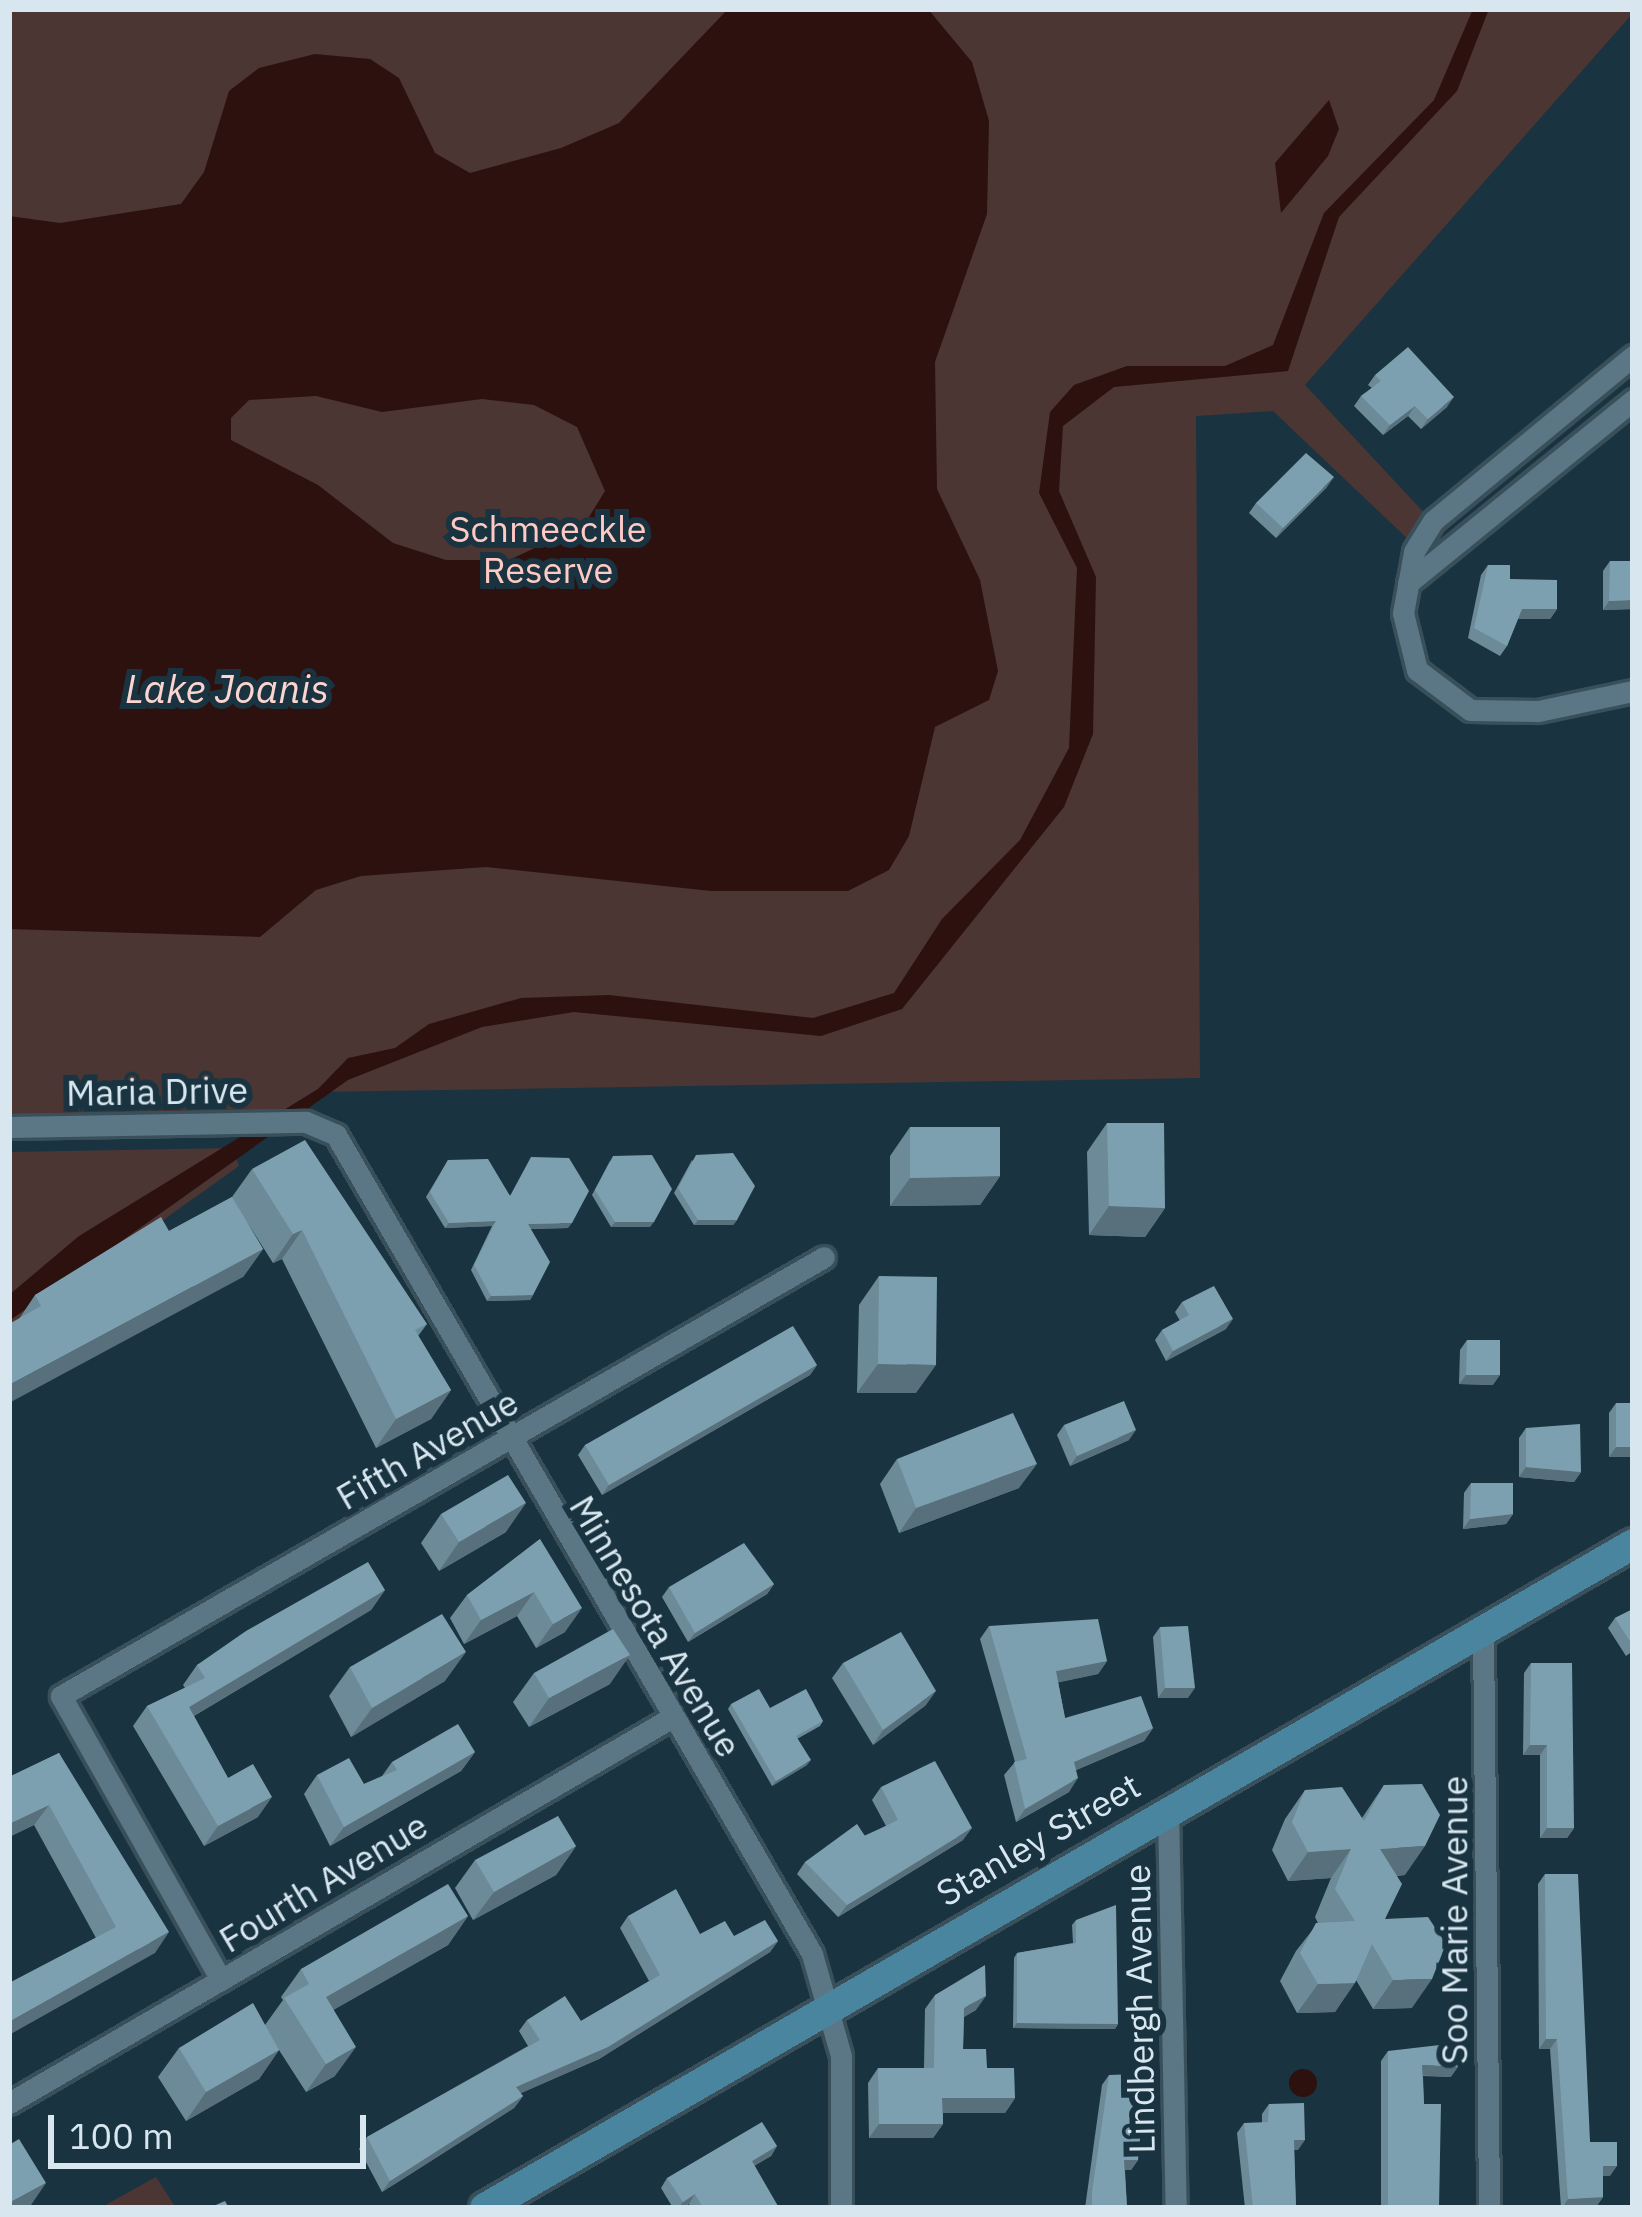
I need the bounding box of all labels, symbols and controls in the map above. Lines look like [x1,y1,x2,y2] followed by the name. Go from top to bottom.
[449,506,647,591] park label: Schmeeckle Reserve
[125,666,329,712] water label: Lake Joanis
[66,1068,248,1114] street label: Maria Drive
[328,1380,526,1518] street label: Fifth Avenue
[561,1488,751,1764] street label: Minnesota Avenue
[929,1763,1147,1915] street label: Stanley Street
[1432,1776,1476,2064] street label: Soo Marie Avenue
[211,1803,435,1961] street label: Fourth Avenue
[1115,1864,1163,2154] street label: Lindbergh Avenue
[54,2091,372,2165] scale bar
[69,2112,174,2159] text: 100 m

